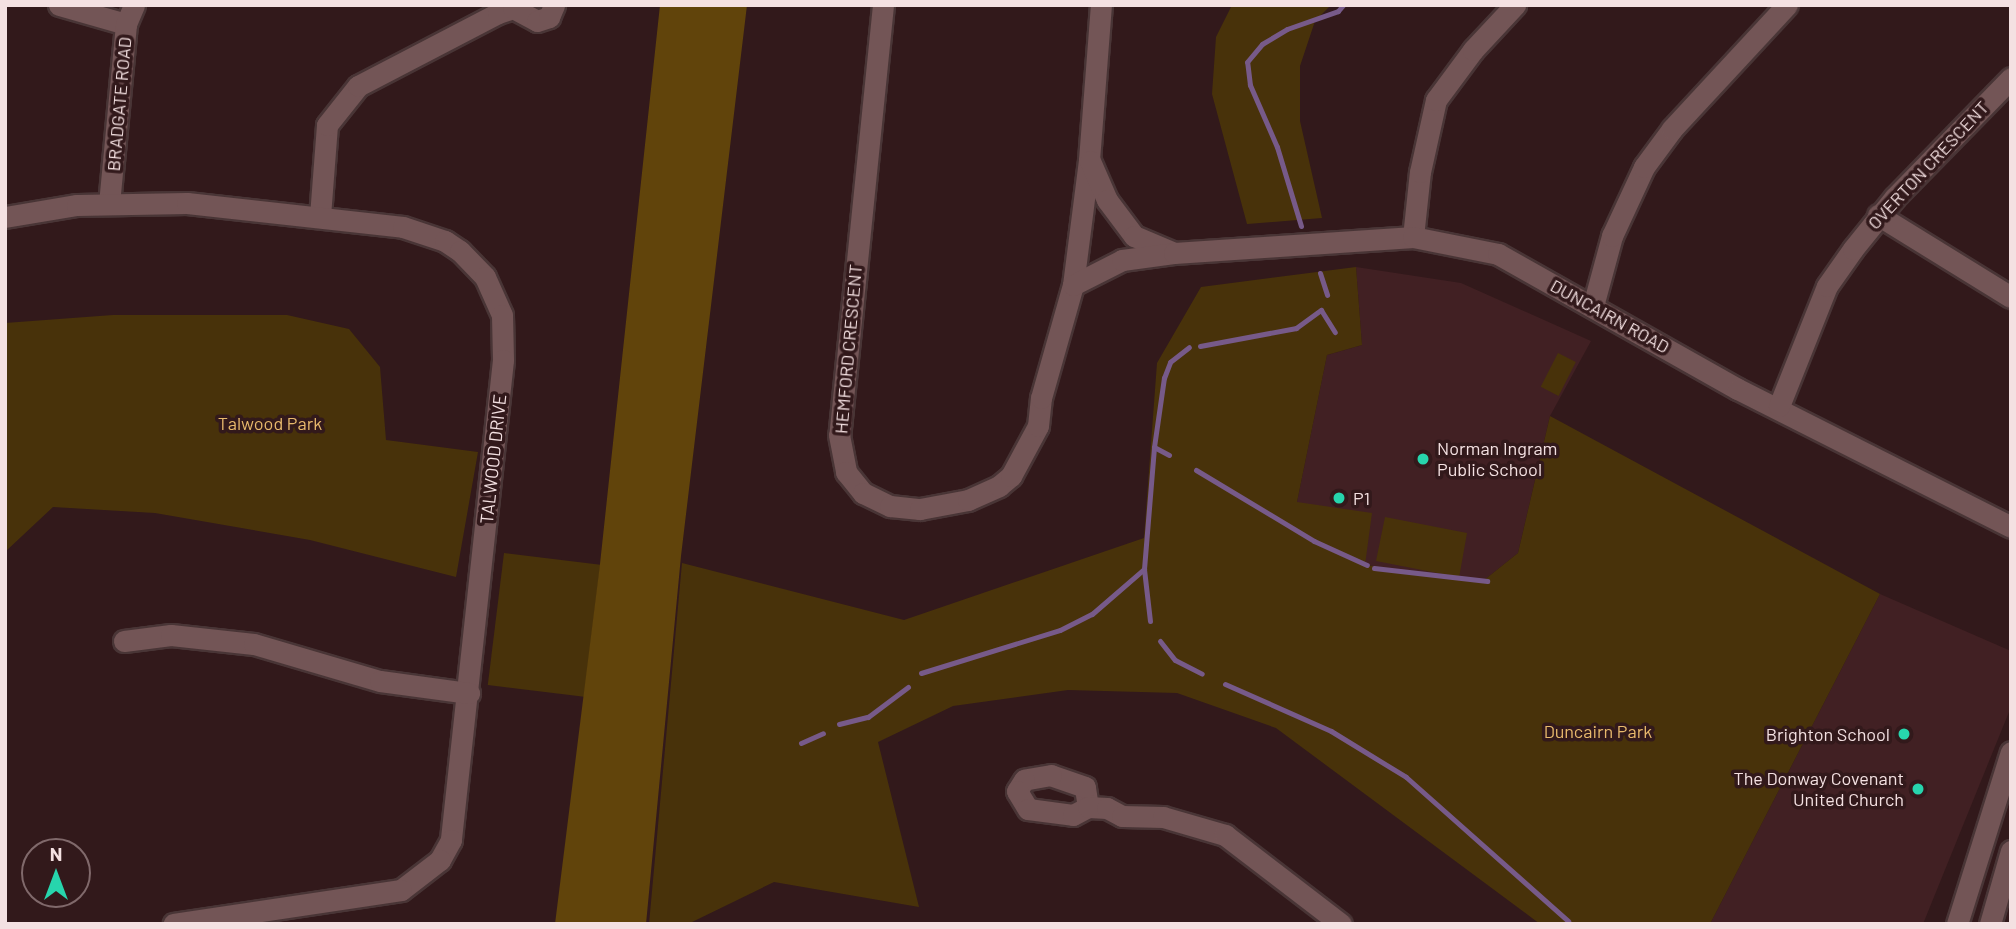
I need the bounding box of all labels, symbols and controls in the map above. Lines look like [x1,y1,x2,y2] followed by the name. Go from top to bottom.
[102,36,136,172] street label: BRADGATE ROAD
[1863,96,1993,234] street label: OVERTON CRESCENT
[830,263,866,435] street label: HEMFORD CRESCENT
[1547,274,1673,358] street label: DUNCAIRN ROAD
[475,393,511,525] street label: TALWOOD DRIVE
[218,412,322,434] park label: Talwood Park
[1437,438,1558,480] place label: Norman Ingram Public School
[1415,451,1431,467] marker: Norman Ingram Public School
[1353,487,1370,509] place label: P1
[1331,490,1347,506] marker: P1
[1544,720,1652,742] park label: Duncairn Park
[1766,723,1890,745] place label: Brighton School
[1896,726,1912,742] marker: Brighton School
[1733,768,1904,810] place label: The Donway Covenant United Church
[1910,781,1926,797] marker: The Donway Covenant United Church
[21,838,91,908] north arrow
[50,842,62,865] text: N

